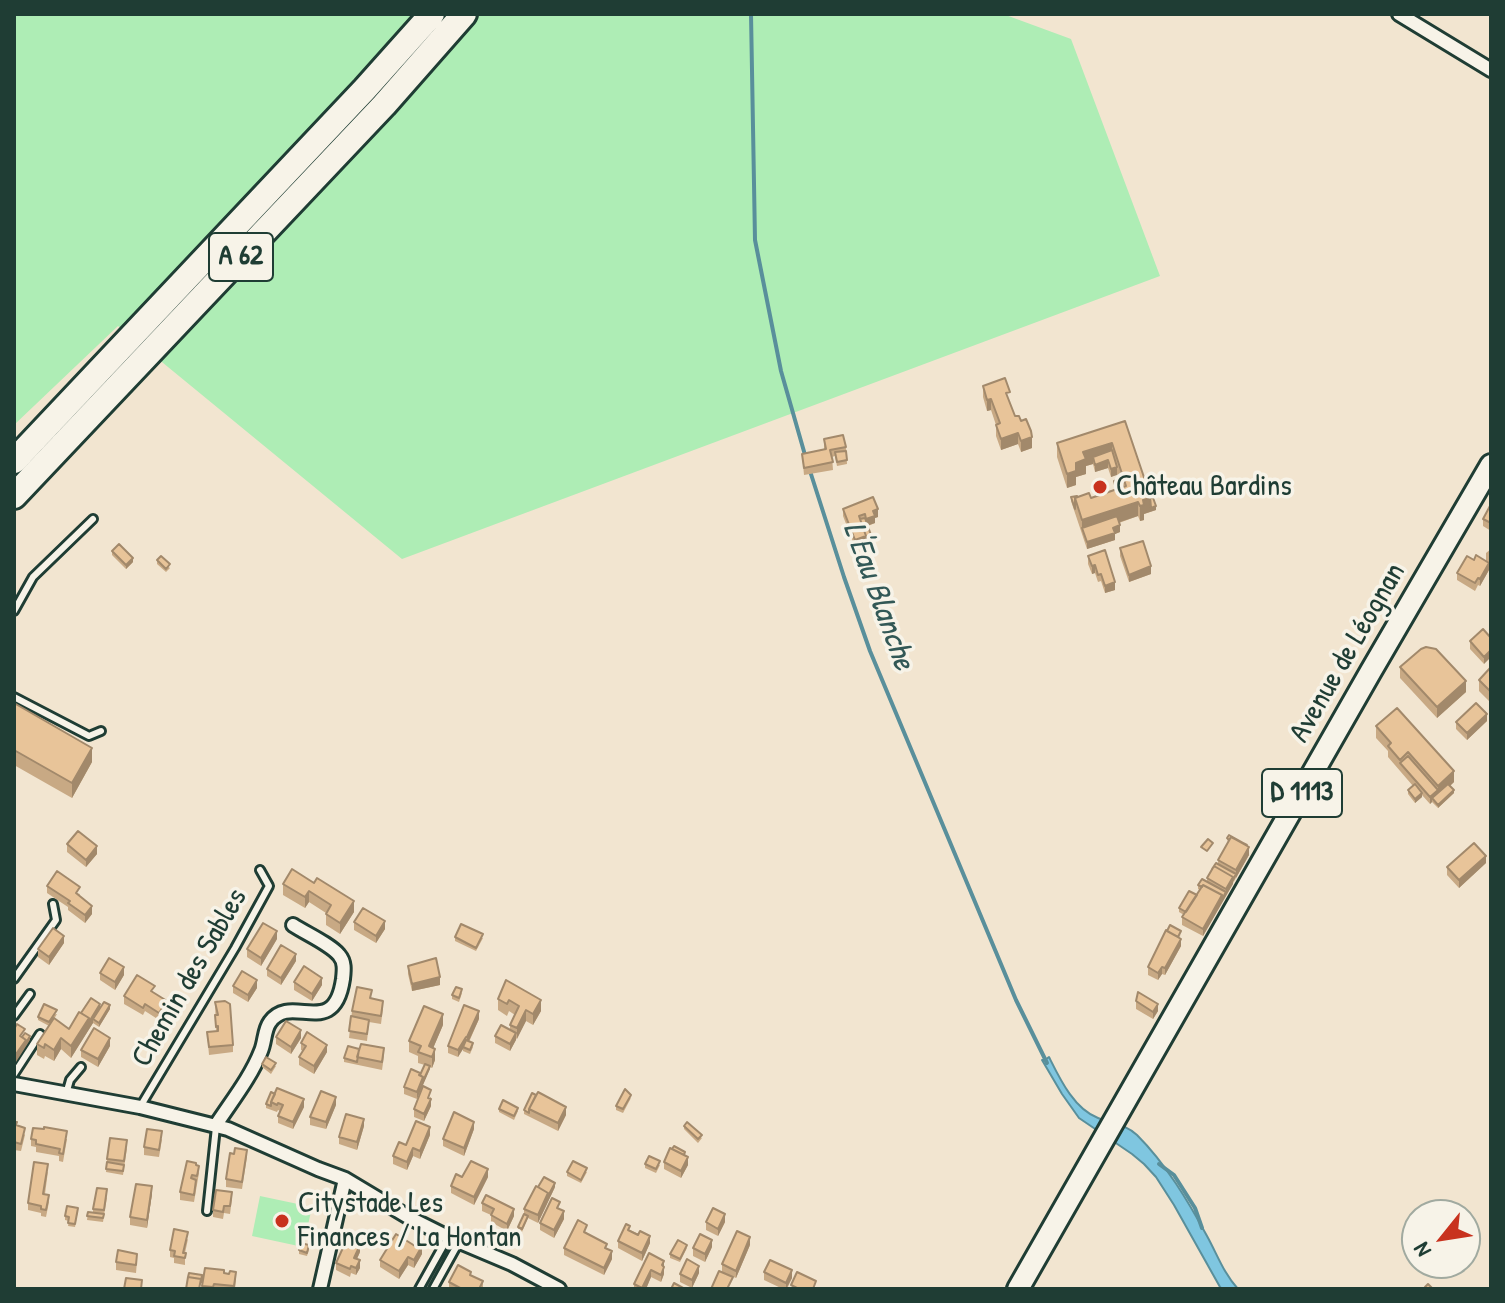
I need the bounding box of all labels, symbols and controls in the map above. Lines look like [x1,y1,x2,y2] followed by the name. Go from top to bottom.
[209,233,273,281] road number: A 62
[1116,469,1292,505] place label: Château Bardins
[1091,478,1109,496] marker: Château Bardins
[834,517,922,675] water label: L'Eau Blanche
[1282,557,1414,749] street label: Avenue de Léognan
[1262,769,1342,817] road number: D 1113
[124,882,256,1074] street label: Chemin des Sables
[298,1186,522,1256] place label: Citystade Les Finances / La Hontan
[1401,1199,1481,1279] north arrow
[273,1212,291,1230] marker: Citystade Les Finances / La Hontan
[1406,1237,1438,1263] text: N

